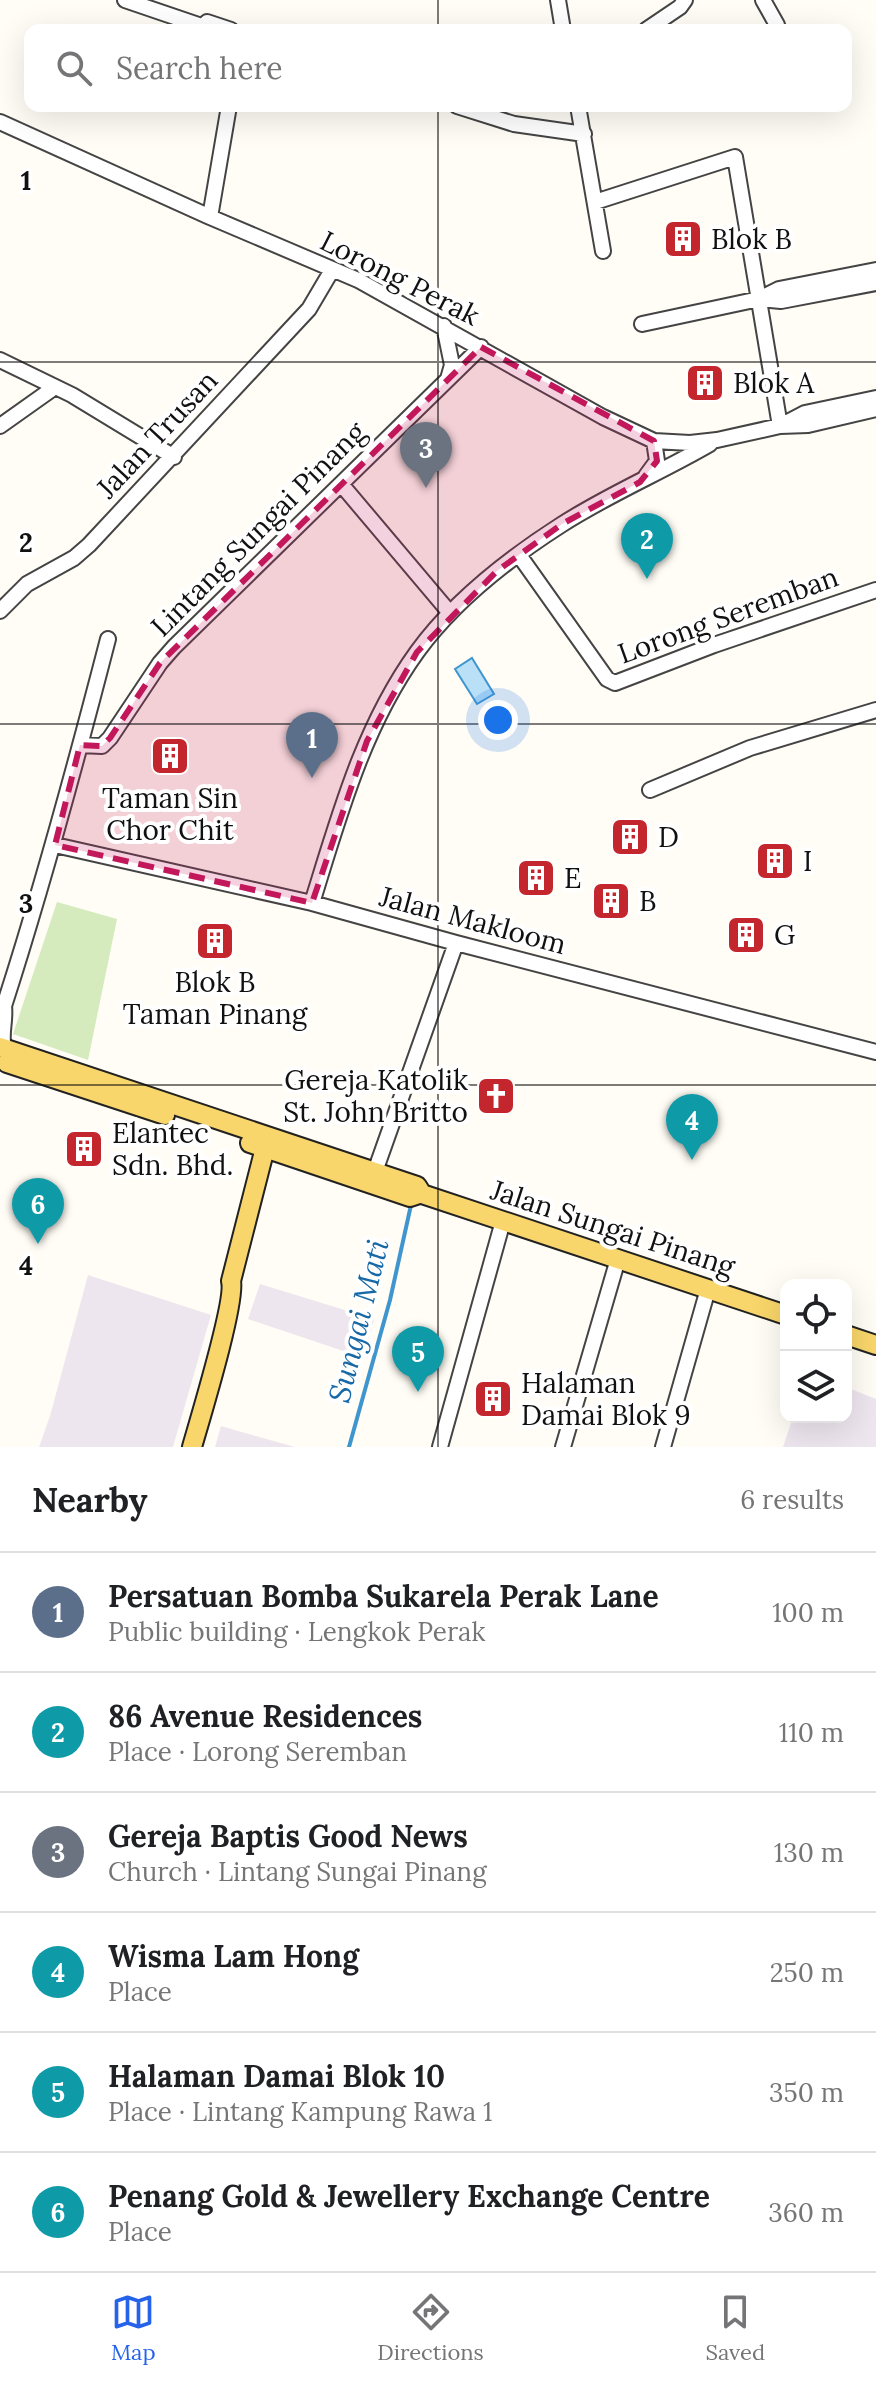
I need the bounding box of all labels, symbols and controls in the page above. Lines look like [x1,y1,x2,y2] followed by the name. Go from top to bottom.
[24,24,852,112] search box
[52,46,96,90] icon: search
[116,49,283,87] text: Search here
[21,164,31,197] text: 1
[662,218,704,260] building icon: Blok B
[711,221,792,257] place label: Blok B
[314,222,486,334] street label: Lorong Perak
[684,362,726,404] building icon: Blok A
[88,363,225,506] street label: Jalan Trusan
[733,365,815,401] place label: Blok A
[143,414,373,644] street label: Lintang Sungai Pinang
[400,422,452,488] pin: 3
[621,513,673,579] pin: 2
[19,526,33,559] text: 2
[613,558,843,672] street label: Lorong Seremban
[478,700,518,740] your location
[286,712,338,778] pin: 1
[149,735,191,777] building icon: Taman Sin Chor Chit
[102,780,238,848] place label: Taman Sin Chor Chit
[609,816,651,858] building icon: D
[658,819,679,855] place label: D
[754,840,796,882] building icon: I
[803,843,812,879] place label: I
[515,857,557,899] building icon: E
[564,860,581,896] place label: E
[375,878,570,962] street label: Jalan Makloom
[590,880,632,922] building icon: B
[639,883,656,919] place label: B
[19,887,33,920] text: 3
[725,914,767,956] building icon: G
[774,917,795,953] place label: G
[194,920,236,962] building icon: Blok B Taman Pinang
[123,964,308,1032] place label: Blok B Taman Pinang
[283,1062,468,1130] place label: Gereja Katolik St. John Britto
[475,1075,517,1117] church icon: Gereja Katolik St. John Britto
[666,1094,718,1160] pin: 4
[112,1115,233,1183] place label: Elantec Sdn. Bhd.
[63,1128,105,1170] building icon: Elantec Sdn. Bhd.
[486,1171,740,1285] street label: Jalan Sungai Pinang
[12,1178,64,1244] pin: 6
[319,1235,397,1406] water label: Sungai Mati
[19,1249,33,1282] text: 4
[780,1279,852,1423] map controls
[780,1279,852,1351] button: locate
[392,1326,444,1392] pin: 5
[780,1351,852,1423] button: layers
[521,1365,691,1433] place label: Halaman Damai Blok 9
[472,1378,514,1420] building icon: Halaman Damai Blok 9
[32,1478,148,1521] text: Nearby
[740,1483,844,1516] text: 6 results
[108,1577,659,1615] text: Persatuan Bomba Sukarela Perak Lane
[53,1596,63,1629] text: 1
[772,1596,844,1629] text: 100 m
[108,1615,485,1648] text: Public building · Lengkok Perak
[108,1697,422,1735] text: 86 Avenue Residences
[51,1716,65,1749] text: 2
[779,1716,844,1749] text: 110 m
[108,1735,407,1768] text: Place · Lorong Seremban
[108,1817,468,1855] text: Gereja Baptis Good News
[51,1836,65,1869] text: 3
[774,1836,844,1869] text: 130 m
[108,1855,487,1888] text: Church · Lintang Sungai Pinang
[108,1937,359,1975] text: Wisma Lam Hong
[51,1956,65,1989] text: 4
[770,1956,844,1989] text: 250 m
[108,1975,172,2008] text: Place
[108,2057,445,2095] text: Halaman Damai Blok 10
[51,2076,65,2109] text: 5
[769,2076,844,2109] text: 350 m
[108,2095,493,2128] text: Place · Lintang Kampung Rawa 1
[108,2177,710,2215] text: Penang Gold & Jewellery Exchange Centre
[51,2196,65,2229] text: 6
[768,2196,844,2229] text: 360 m
[108,2215,172,2248] text: Place
[111,2290,156,2366] tab: Map
[377,2290,484,2366] tab: Directions
[706,2290,765,2366] tab: Saved

